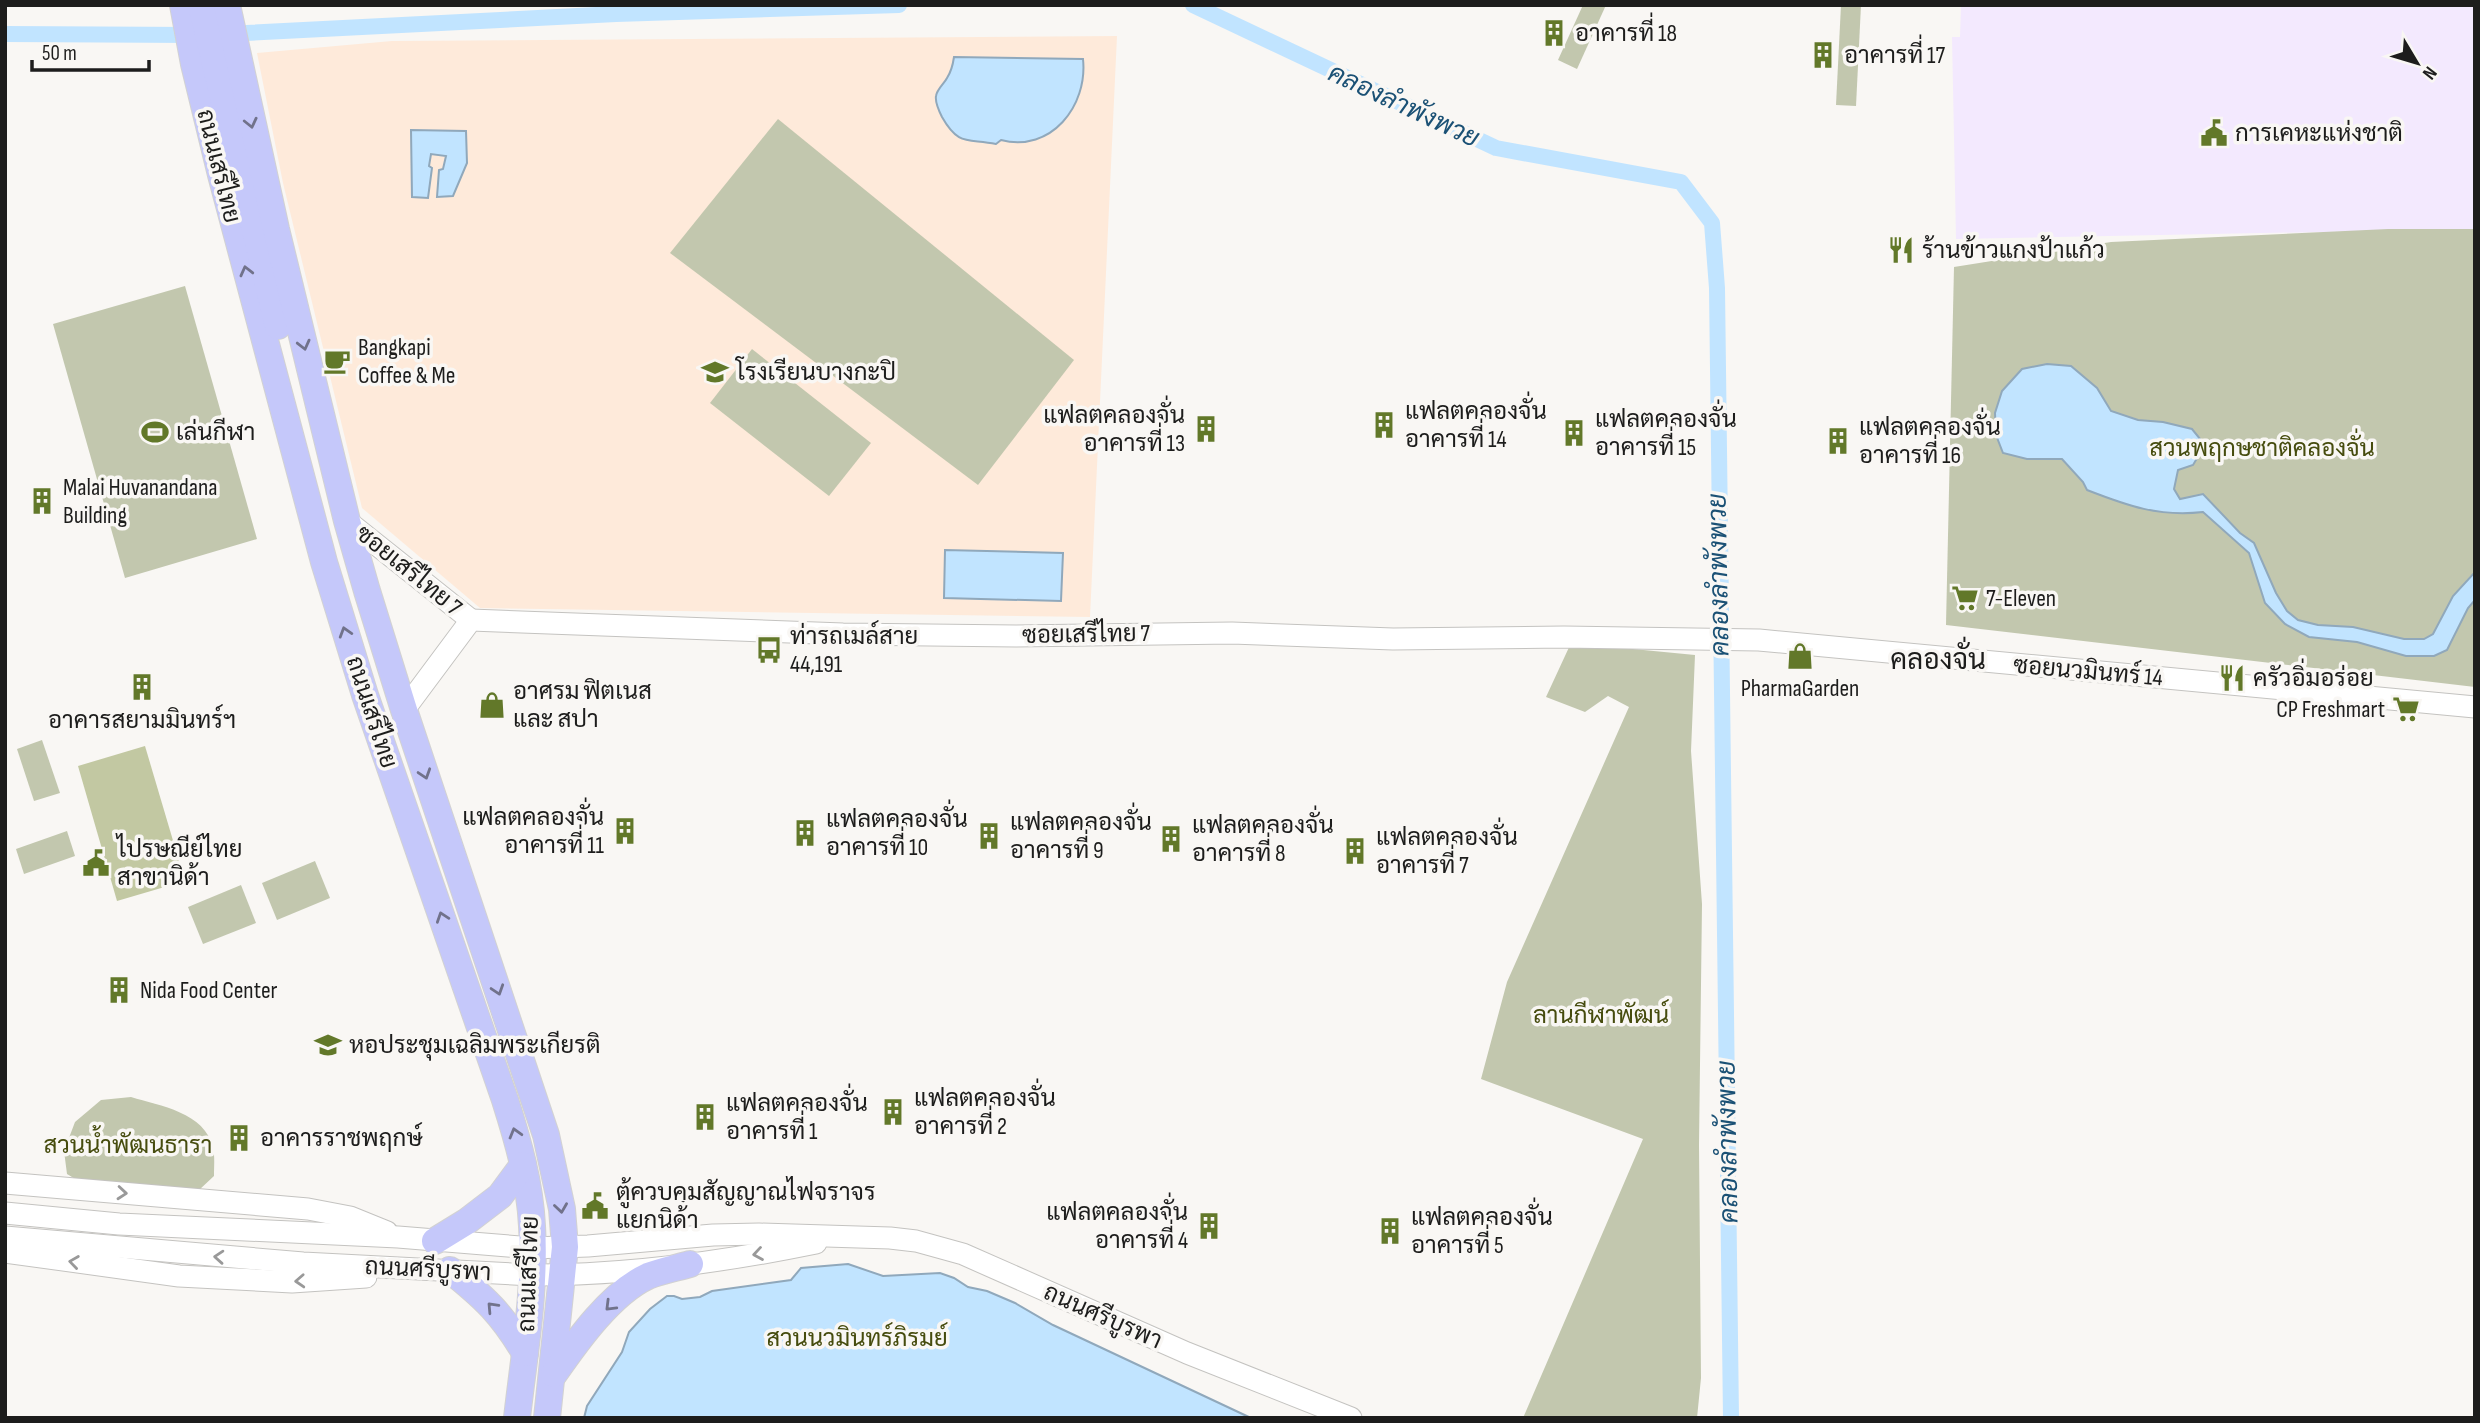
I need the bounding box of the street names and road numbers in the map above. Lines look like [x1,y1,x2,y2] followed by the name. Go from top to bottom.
[190,106,249,226] street label: ถนนเสรีไทย
[350,517,469,622] street label: ซอยเสรีไทย 7
[1022,617,1151,650] street label: ซอยเสรีไทย 7
[2012,649,2164,692] street label: ซอยนวมินทร์ 14
[340,652,405,772] street label: ถนนเสรีไทย
[510,1215,545,1333] street label: ถนนเสรีไทย
[364,1251,492,1289] street label: ถนนศรีบูรพา
[1038,1277,1167,1357] street label: ถนนศรีบูรพา

